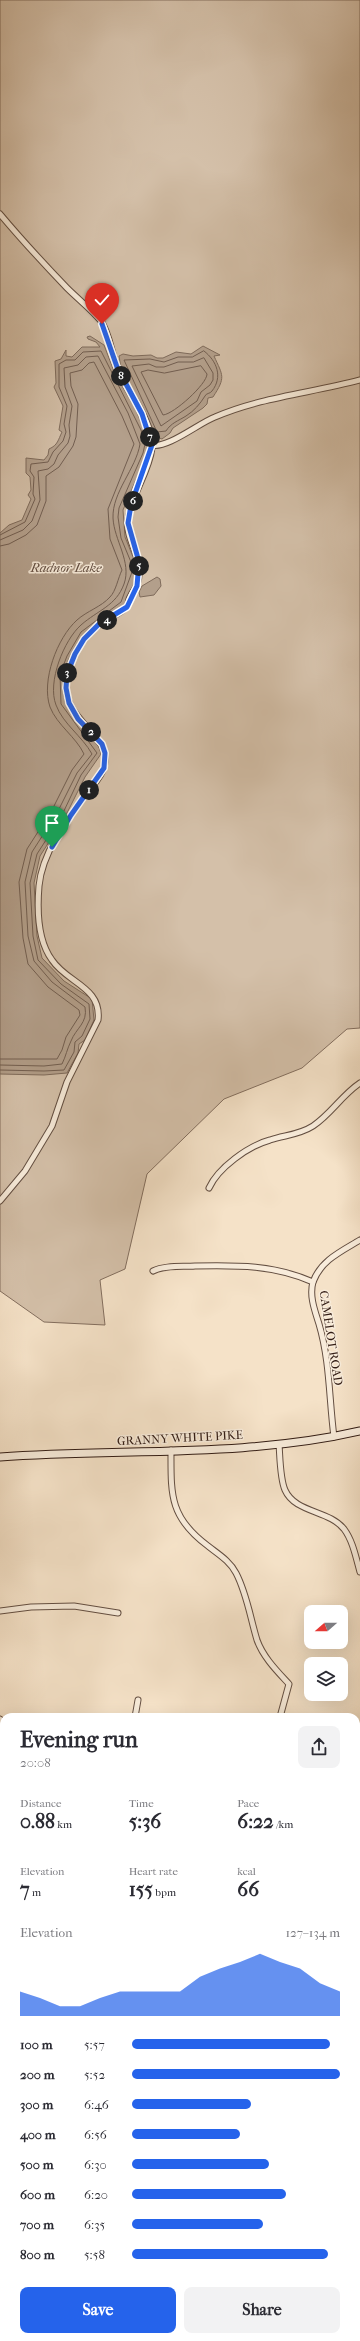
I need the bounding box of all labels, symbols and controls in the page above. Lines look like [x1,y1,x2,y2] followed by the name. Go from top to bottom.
[85,283,119,324] pin
[91,289,113,311] icon: check
[111,366,131,386] pin: 8
[118,369,124,382] text: 8
[140,427,160,447] pin: 7
[147,430,153,443] text: 7
[123,491,143,511] pin: 6
[130,494,136,507] text: 6
[129,556,149,576] pin: 5
[137,559,141,572] text: 5
[29,560,102,575] water label: Radnor Lake
[97,610,117,630] pin: 4
[104,613,110,626] text: 4
[57,663,77,683] pin: 3
[65,666,69,679] text: 3
[81,722,101,742] pin: 2
[88,725,94,738] text: 2
[79,780,99,800] pin: 1
[87,783,91,796] text: 1
[35,806,69,847] pin
[41,812,63,834] icon: arrive
[317,1289,345,1387] street label: CAMELOT ROAD
[117,1428,243,1448] street label: GRANNY WHITE PIKE
[304,1605,348,1649] north arrow
[304,1605,348,1701] map controls
[304,1657,348,1701] button: layers
[298,1726,340,1768] button: share
[20,1727,138,1753] text: Evening run
[20,1755,51,1770] text: 20:08
[20,1797,61,1810] text: Distance
[129,1797,154,1810] text: Time
[237,1797,259,1810] text: Pace
[20,1810,55,1833] text: 0.88
[129,1810,161,1833] text: 5:36
[237,1810,274,1833] text: 6:22
[55,1818,72,1831] text: km
[274,1818,293,1831] text: /km
[20,1865,64,1878] text: Elevation
[129,1865,178,1878] text: Heart rate
[237,1865,256,1878] text: kcal
[20,1878,30,1901] text: 7
[129,1878,153,1901] text: 155
[237,1878,259,1901] text: 66
[30,1886,41,1899] text: m
[153,1886,176,1899] text: bpm
[20,1925,73,1940] text: Elevation
[285,1925,340,1940] text: 127–134 m
[20,2037,53,2052] text: 100 m
[84,2037,105,2052] text: 5:57
[20,2067,55,2082] text: 200 m
[84,2067,105,2082] text: 5:52
[20,2097,53,2112] text: 300 m
[84,2097,109,2112] text: 6:46
[20,2127,56,2142] text: 400 m
[84,2127,107,2142] text: 6:56
[20,2157,54,2172] text: 500 m
[84,2157,107,2172] text: 6:30
[20,2187,55,2202] text: 600 m
[84,2187,108,2202] text: 6:20
[20,2217,54,2232] text: 700 m
[84,2217,105,2232] text: 6:35
[20,2247,54,2262] text: 800 m
[84,2247,105,2262] text: 5:58
[20,2287,176,2333] button: Save
[184,2287,340,2333] button: Share

